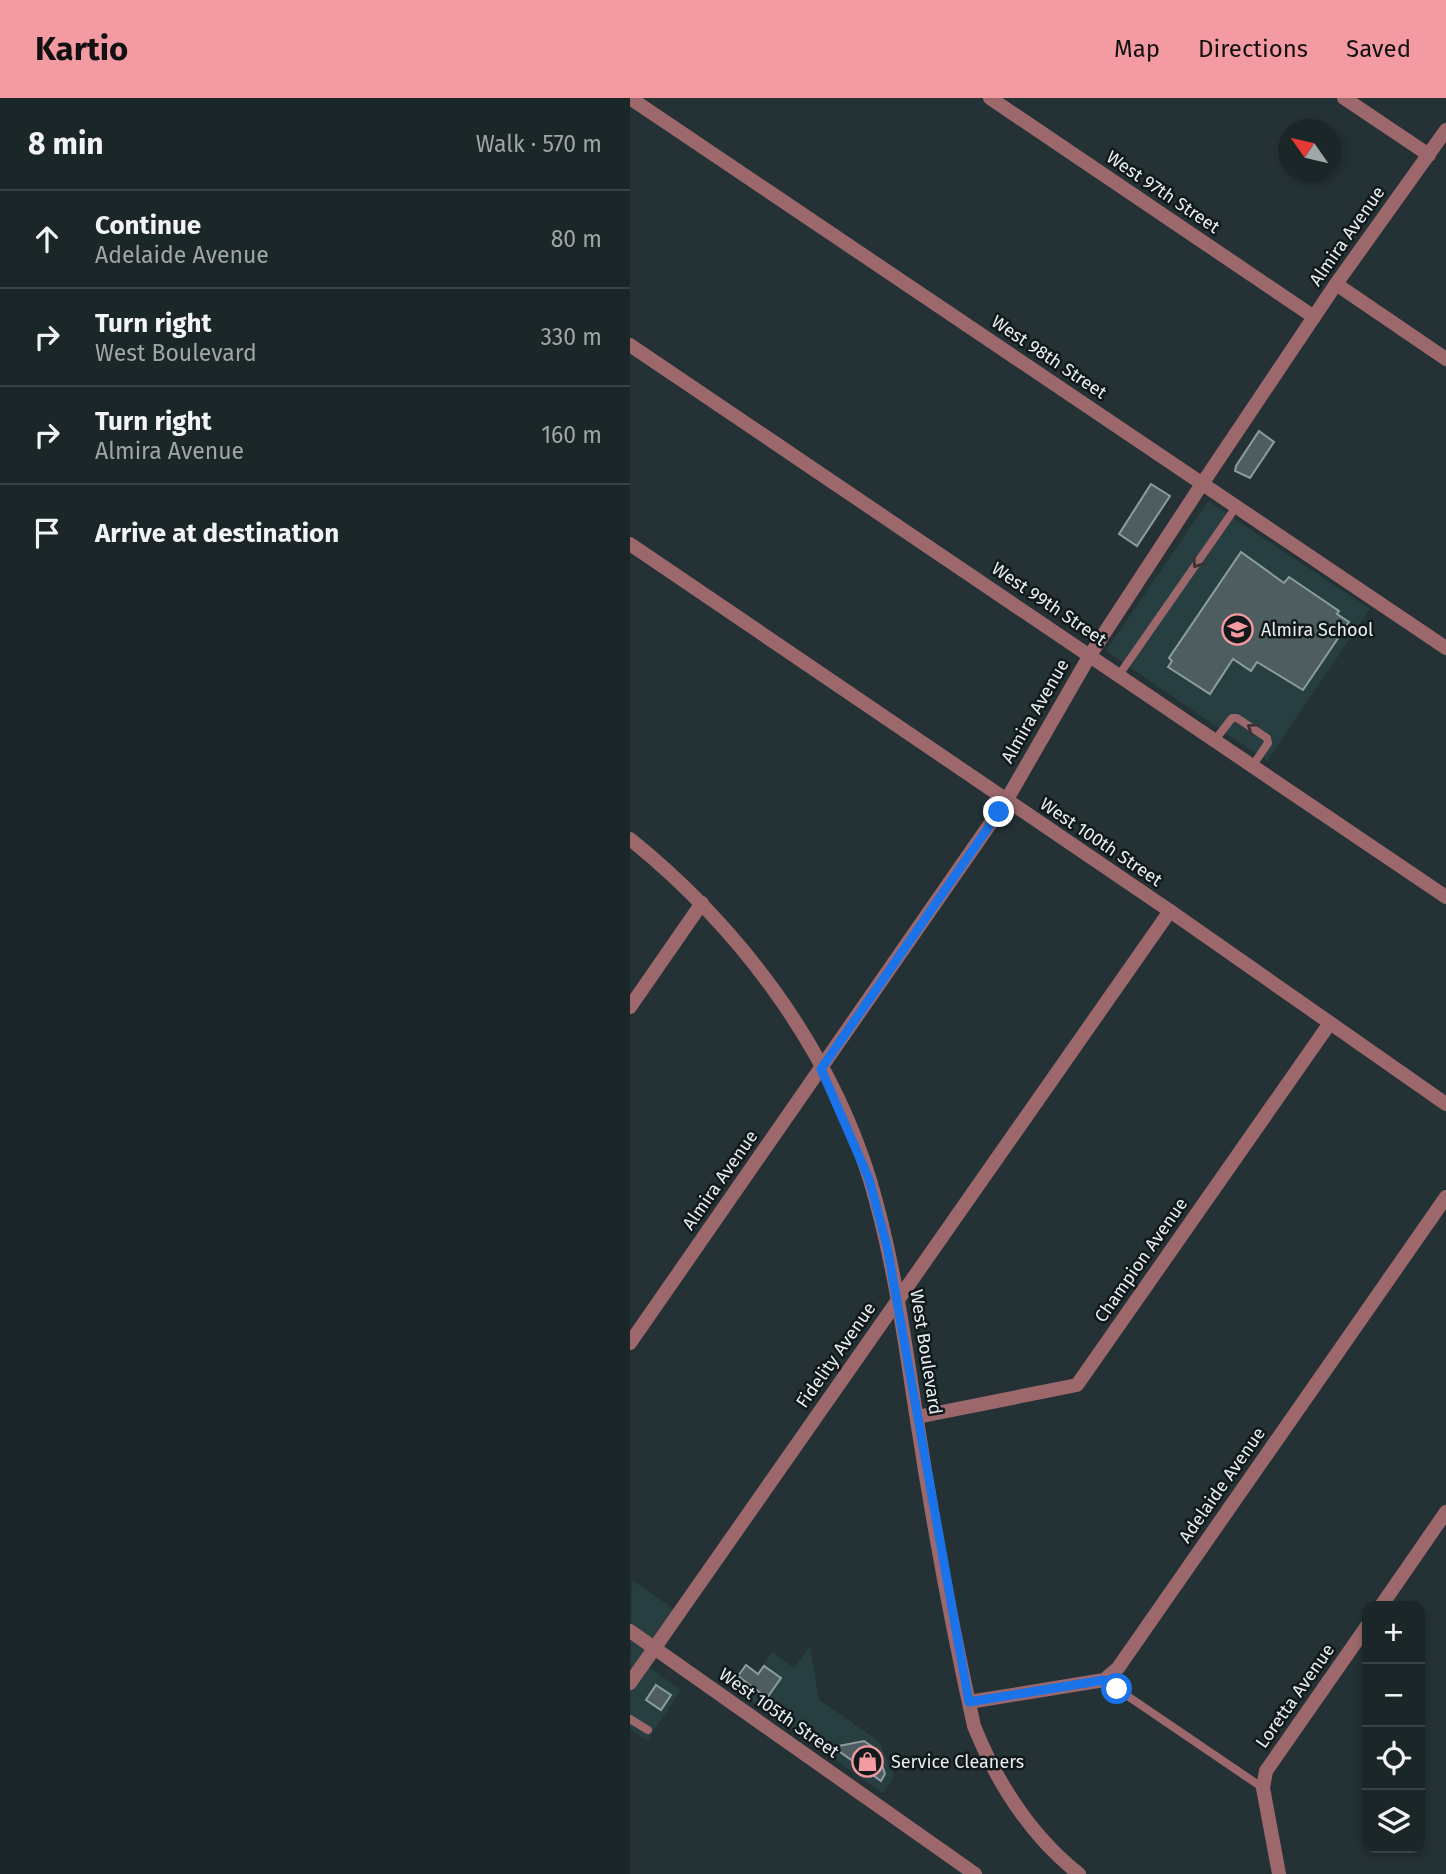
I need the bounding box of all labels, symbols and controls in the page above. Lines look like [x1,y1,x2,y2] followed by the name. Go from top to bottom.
[35,29,128,69] text: Kartio
[1114,35,1160,63] text: Map
[1198,35,1308,63] text: Directions
[1346,35,1411,63] text: Saved
[1278,119,1341,182] north arrow
[28,126,104,162] text: 8 min
[476,130,602,158] text: Walk · 570 m
[1102,146,1224,238] street label: West 97th Street
[1305,182,1389,290] street label: Almira Avenue
[95,210,201,241] text: Continue
[28,220,66,258] icon: ahead
[551,225,602,253] text: 80 m
[95,241,269,269] text: Adelaide Avenue
[95,308,212,339] text: Turn right
[987,310,1111,404] street label: West 98th Street
[28,318,66,356] icon: right
[540,323,602,351] text: 330 m
[95,339,257,367] text: West Boulevard
[95,406,212,437] text: Turn right
[28,416,66,454] icon: right
[541,421,602,449] text: 160 m
[95,437,244,465] text: Almira Avenue
[28,514,66,552] icon: arrive
[95,518,339,549] text: Arrive at destination
[1193,555,1205,568] one-way arrow
[987,557,1111,651] street label: West 99th Street
[1221,613,1255,647] school or university icon: Almira School
[1261,619,1373,641] place label: Almira School
[996,655,1074,767] street label: Almira Avenue
[1247,724,1260,736] one-way arrow
[1036,793,1167,891] street label: West 100th Street
[983,796,1014,827] route end
[678,1126,762,1234] street label: Almira Avenue
[1090,1193,1192,1327] street label: Champion Avenue
[905,1288,947,1416] street label: West Boulevard
[791,1298,881,1412] street label: Fidelity Avenue
[1174,1423,1270,1547] street label: Adelaide Avenue
[1362,1601,1425,1853] map controls
[1362,1601,1425,1664] button: +
[1251,1640,1339,1752] street label: Loretta Avenue
[715,1663,844,1763] street label: West 105th Street
[1362,1664,1425,1727] button: −
[1101,1673,1132,1704] route start
[1362,1727,1425,1790] button: locate
[851,1745,885,1779] shop icon: Service Cleaners
[891,1751,1024,1773] place label: Service Cleaners
[1362,1790,1425,1853] button: layers

